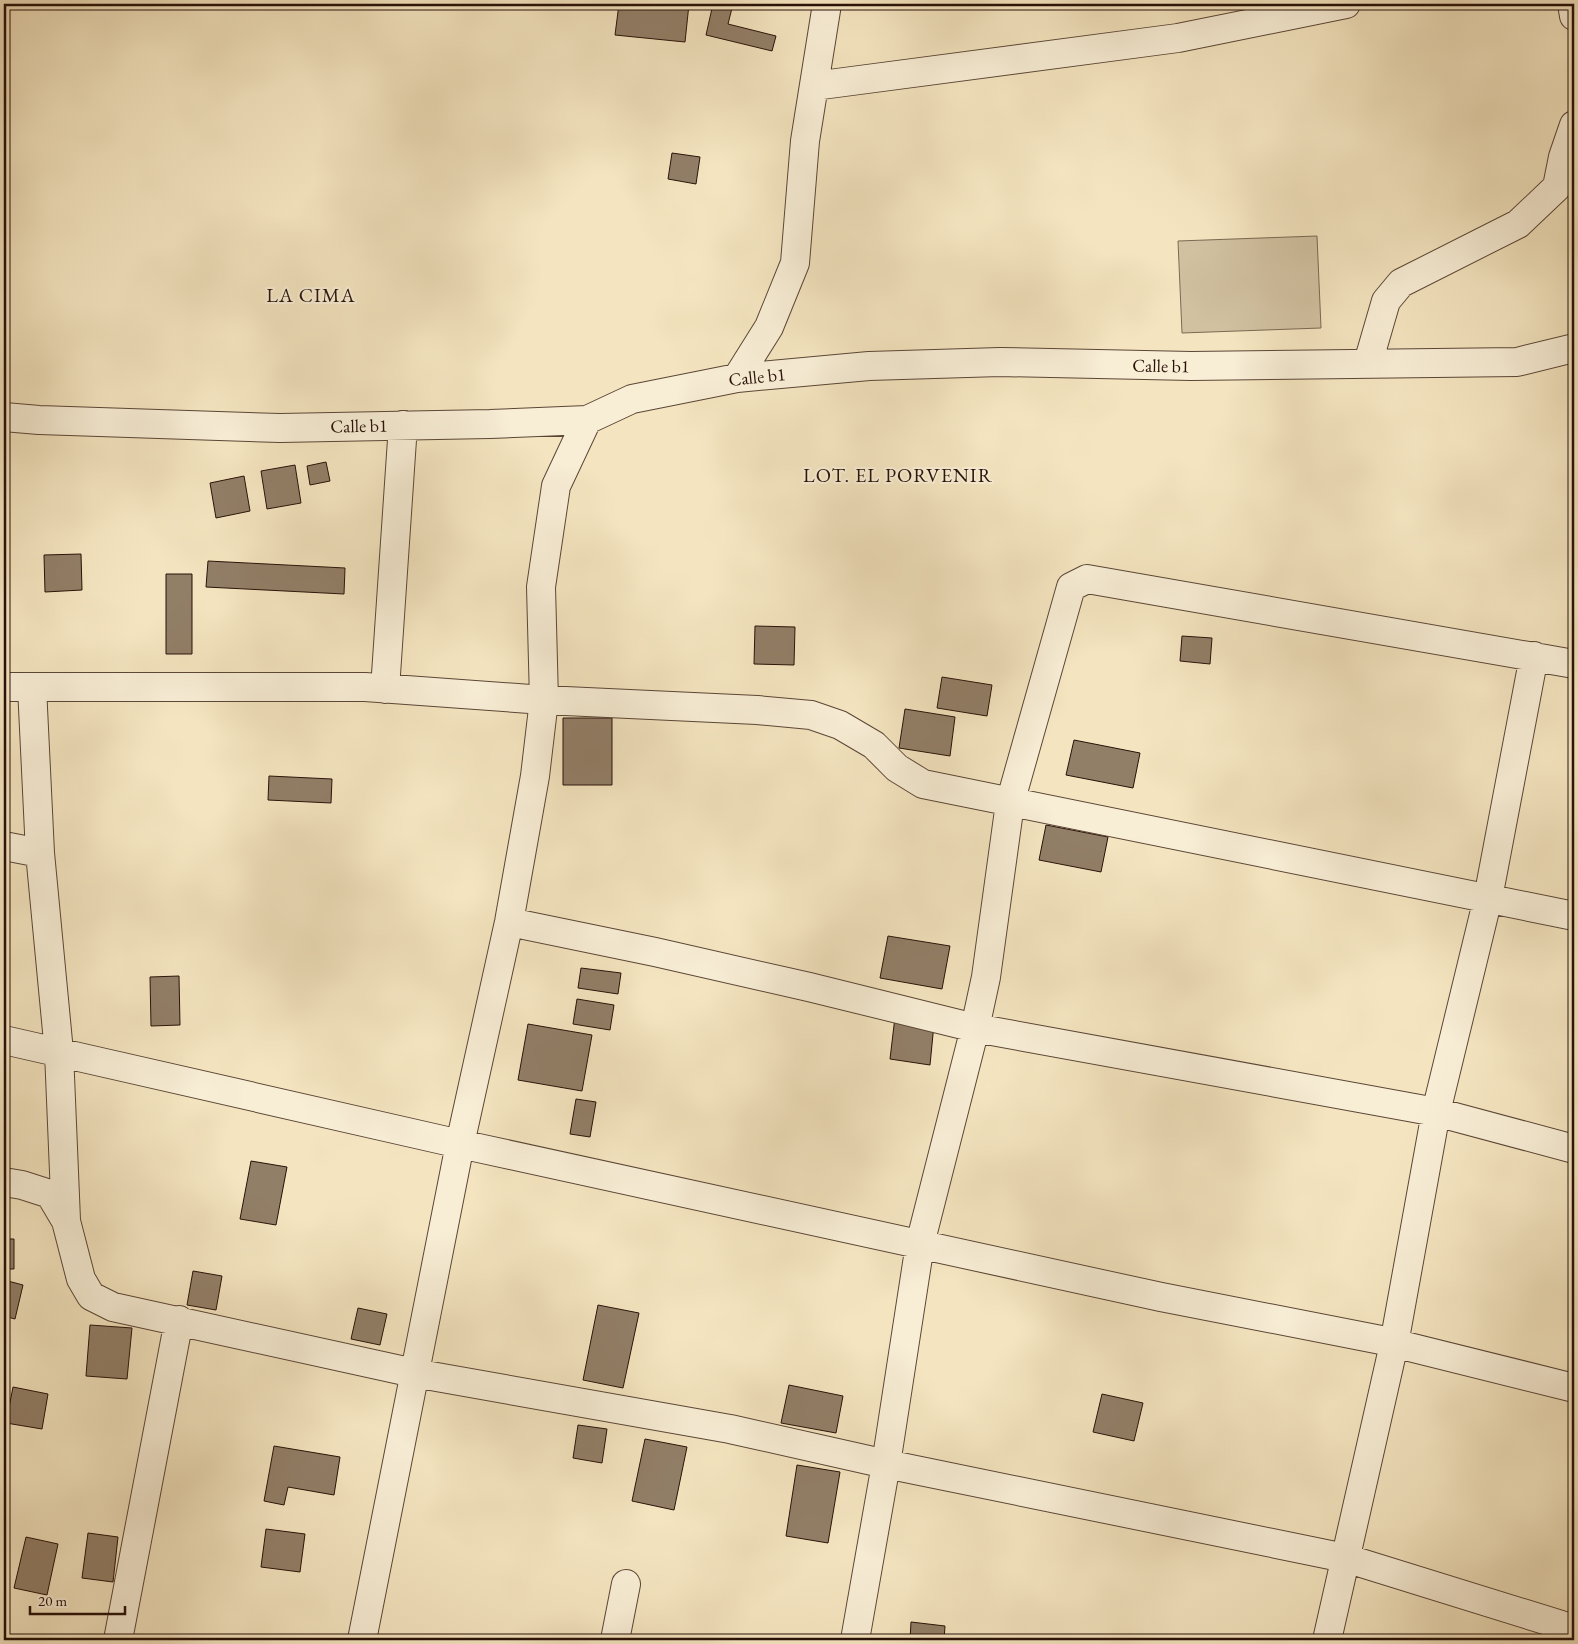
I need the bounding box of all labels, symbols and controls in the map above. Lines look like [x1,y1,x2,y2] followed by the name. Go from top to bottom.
[266,282,356,308] district label: LA CIMA
[1132,354,1190,377] street label: Calle b1
[727,362,787,391] street label: Calle b1
[330,414,388,437] street label: Calle b1
[803,462,993,488] district label: LOT. EL PORVENIR
[30,1584,125,1616] scale bar
[38,1591,67,1610] text: 20 m

